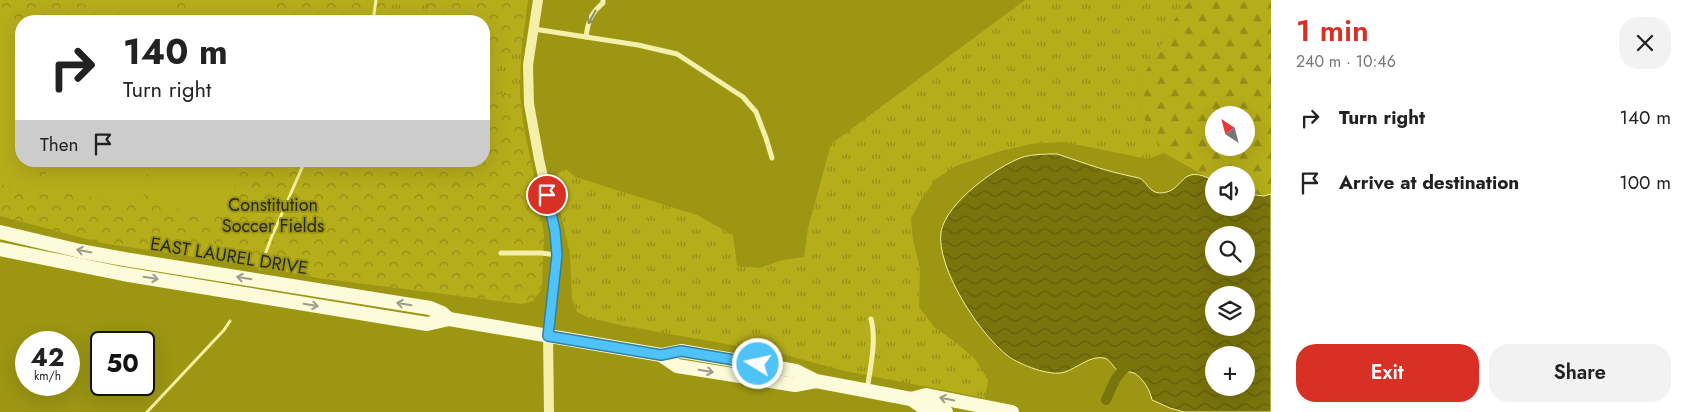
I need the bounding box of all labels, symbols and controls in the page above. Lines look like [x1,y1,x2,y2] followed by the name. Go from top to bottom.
[587,9,597,24] one-way arrow
[1296,9,1369,52] text: 1 min
[1619,17,1671,69] button: close
[123,27,228,77] text: 140 m
[40,35,105,100] icon: right
[1296,50,1396,73] text: 240 m · 10:46
[123,73,211,105] text: Turn right
[1296,104,1324,132] icon: right
[1339,104,1425,131] text: Turn right
[1619,104,1671,131] text: 140 m
[1205,106,1255,156] north arrow
[1205,106,1255,396] map controls
[89,130,117,158] icon: arrive
[40,131,79,158] text: Then
[1205,166,1255,216] button: sound
[1296,169,1324,197] icon: arrive
[1339,169,1519,196] text: Arrive at destination
[1619,169,1671,196] text: 100 m
[526,174,568,216] pin
[533,181,561,209] icon: arrive
[222,192,324,239] park label: Constitution Soccer Fields
[1205,226,1255,276] button: search
[148,231,310,281] street label: EAST LAUREL DRIVE
[76,246,92,255] one-way arrow
[236,272,252,282] one-way arrow
[143,274,159,284] one-way arrow
[1205,286,1255,336] button: layers
[397,298,413,308] one-way arrow
[303,300,319,310] one-way arrow
[90,331,155,396] speed limit sign: 50
[731,337,783,389] position arrow
[31,339,64,375] text: 42
[1296,344,1479,402] button: Exit
[1489,344,1671,402] button: Share
[1205,346,1255,396] button: +
[698,366,714,376] one-way arrow
[34,367,61,385] text: km/h
[940,394,956,404] one-way arrow

